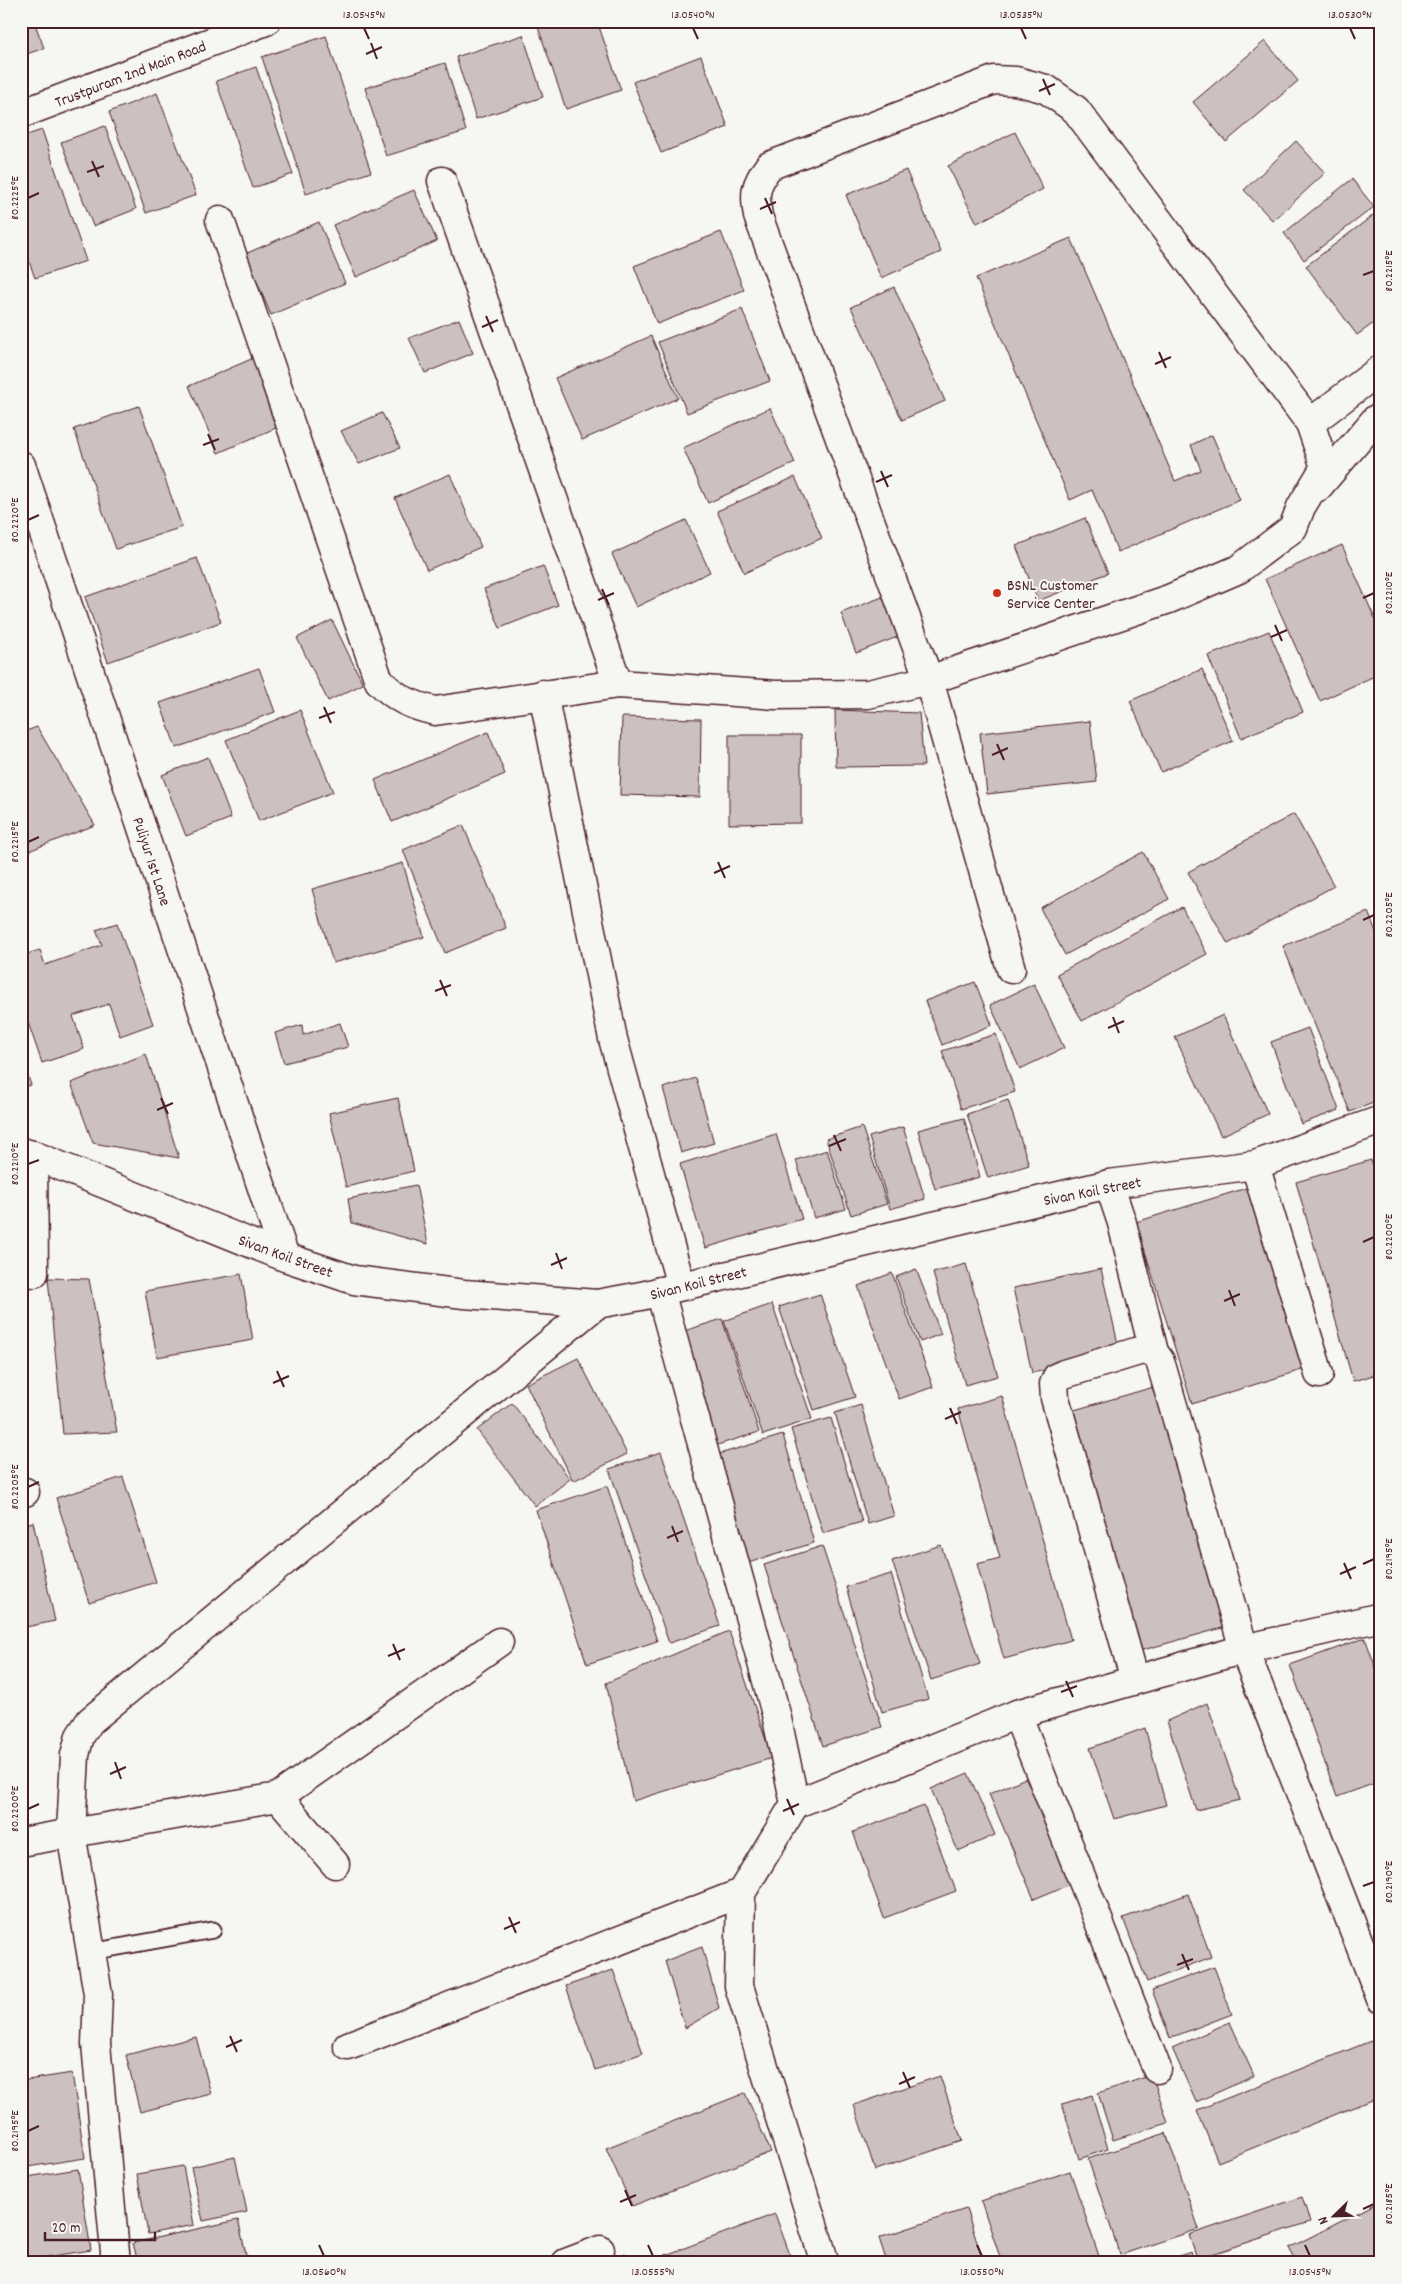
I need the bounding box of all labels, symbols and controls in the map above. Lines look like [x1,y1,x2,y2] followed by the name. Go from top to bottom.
[343,7,385,24] text: 13.0545°N
[671,7,715,24] text: 13.0540°N
[1000,7,1042,24] text: 13.0535°N
[1328,7,1372,24] text: 13.0530°N
[52,36,210,115] street label: Trustpuram 2nd Main Road
[7,175,24,220] text: 80.2225°E
[1381,250,1398,292] text: 80.2215°E
[7,497,24,542] text: 80.2220°E
[1381,571,1398,614] text: 80.2210°E
[1007,575,1098,616] place label: BSNL Customer Service Center
[991,587,1003,599] marker: BSNL Customer Service Center
[125,814,176,909] street label: Puliyur 1st Lane
[7,821,24,863] text: 80.2215°E
[1381,892,1398,938] text: 80.2205°E
[7,1142,24,1185] text: 80.2210°E
[1042,1172,1143,1213] street label: Sivan Koil Street
[1381,1213,1398,1260] text: 80.2200°E
[235,1230,336,1285] street label: Sivan Koil Street
[648,1261,750,1308] street label: Sivan Koil Street
[7,1464,24,1510] text: 80.2205°E
[1381,1538,1398,1580] text: 80.2195°E
[7,1785,24,1832] text: 80.2200°E
[1381,1860,1398,1903] text: 80.2190°E
[7,2110,24,2152] text: 80.2195°E
[1381,2183,1398,2224] text: 80.2185°E
[1310,2192,1360,2242] north arrow
[45,2209,155,2241] scale bar
[1313,2213,1334,2227] text: N
[52,2218,80,2240] text: 20 m
[302,2264,346,2281] text: 13.0560°N
[632,2264,675,2281] text: 13.0555°N
[960,2264,1004,2281] text: 13.0550°N
[1289,2264,1331,2281] text: 13.0545°N

